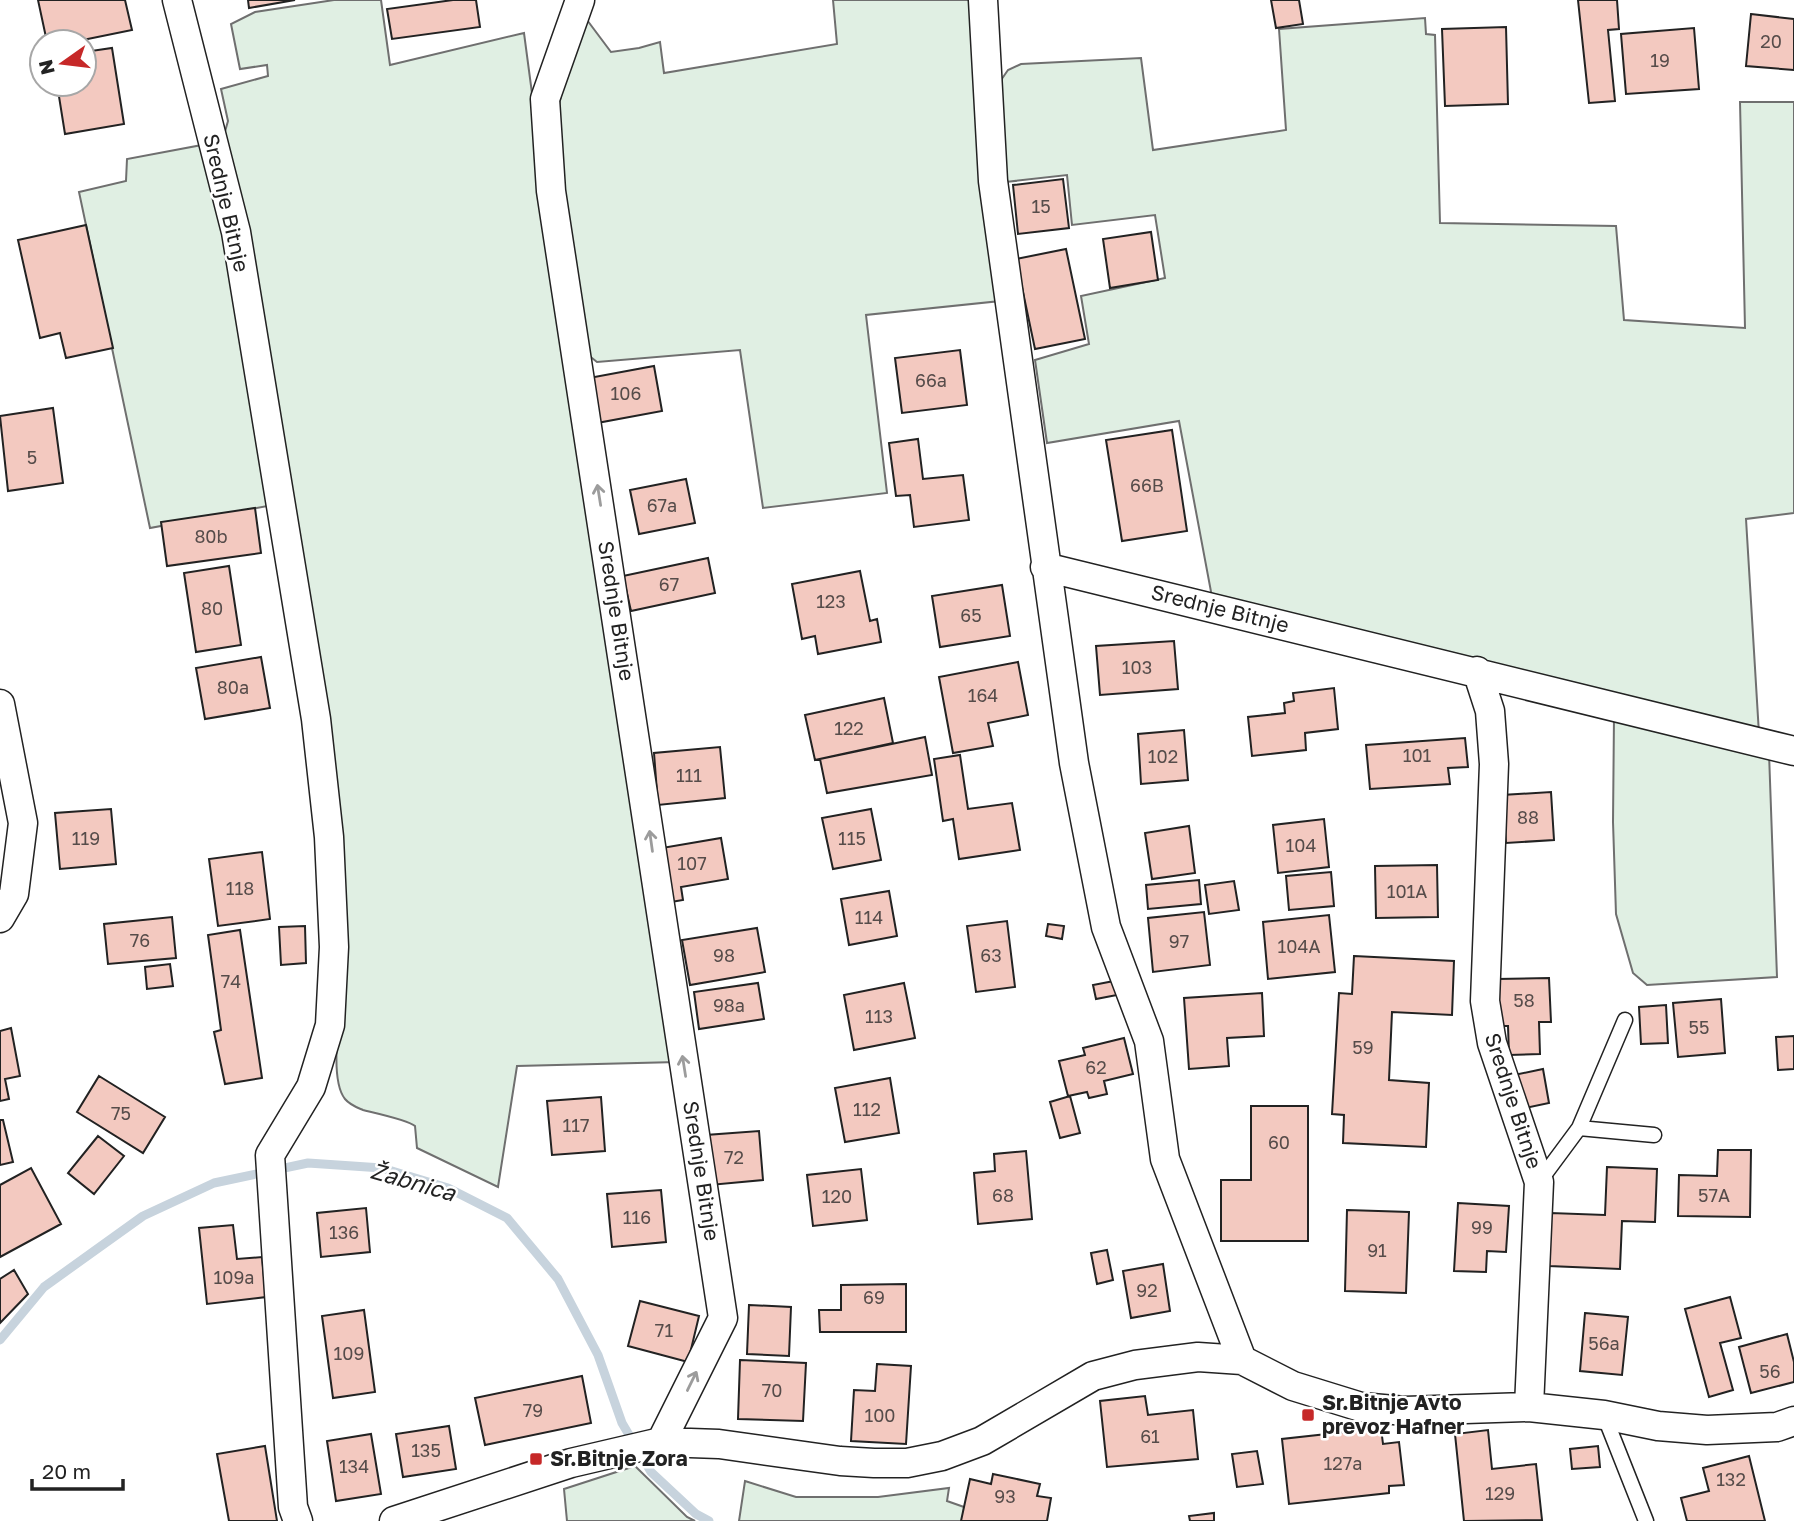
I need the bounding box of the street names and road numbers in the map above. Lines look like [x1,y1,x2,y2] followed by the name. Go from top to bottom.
[198,131,256,275] street label: Srednje Bitnje
[593,539,641,683] street label: Srednje Bitnje
[1149,578,1292,638] street label: Srednje Bitnje
[1480,1029,1548,1172] street label: Srednje Bitnje
[678,1099,726,1243] street label: Srednje Bitnje

